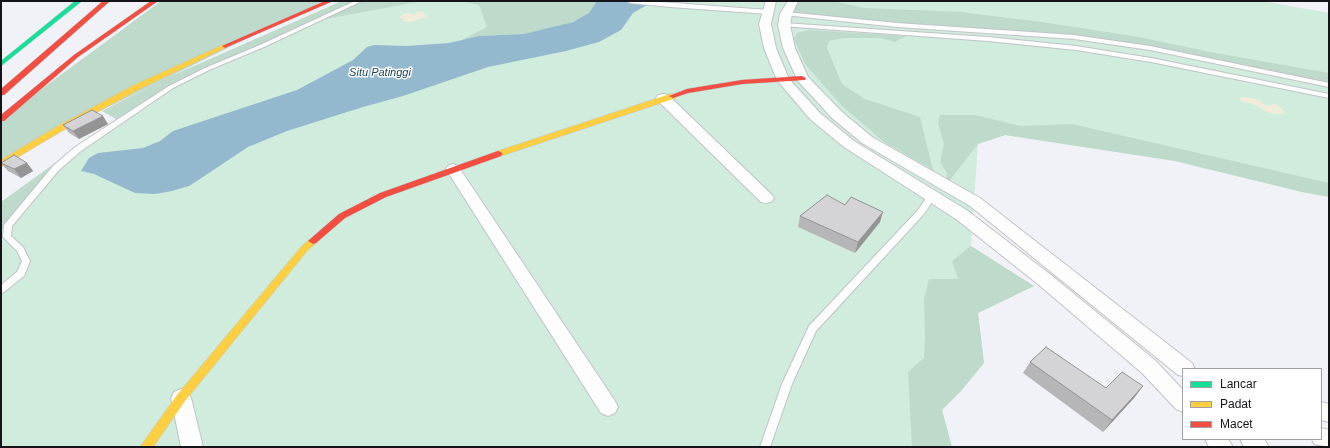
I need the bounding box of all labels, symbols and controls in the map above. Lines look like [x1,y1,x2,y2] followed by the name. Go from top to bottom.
[349,66,411,80] water label: Situ Patinggi
[1182,368,1322,440] legend
[1220,377,1257,391] text: Lancar
[1220,397,1251,411] text: Padat
[1220,417,1253,431] text: Macet

